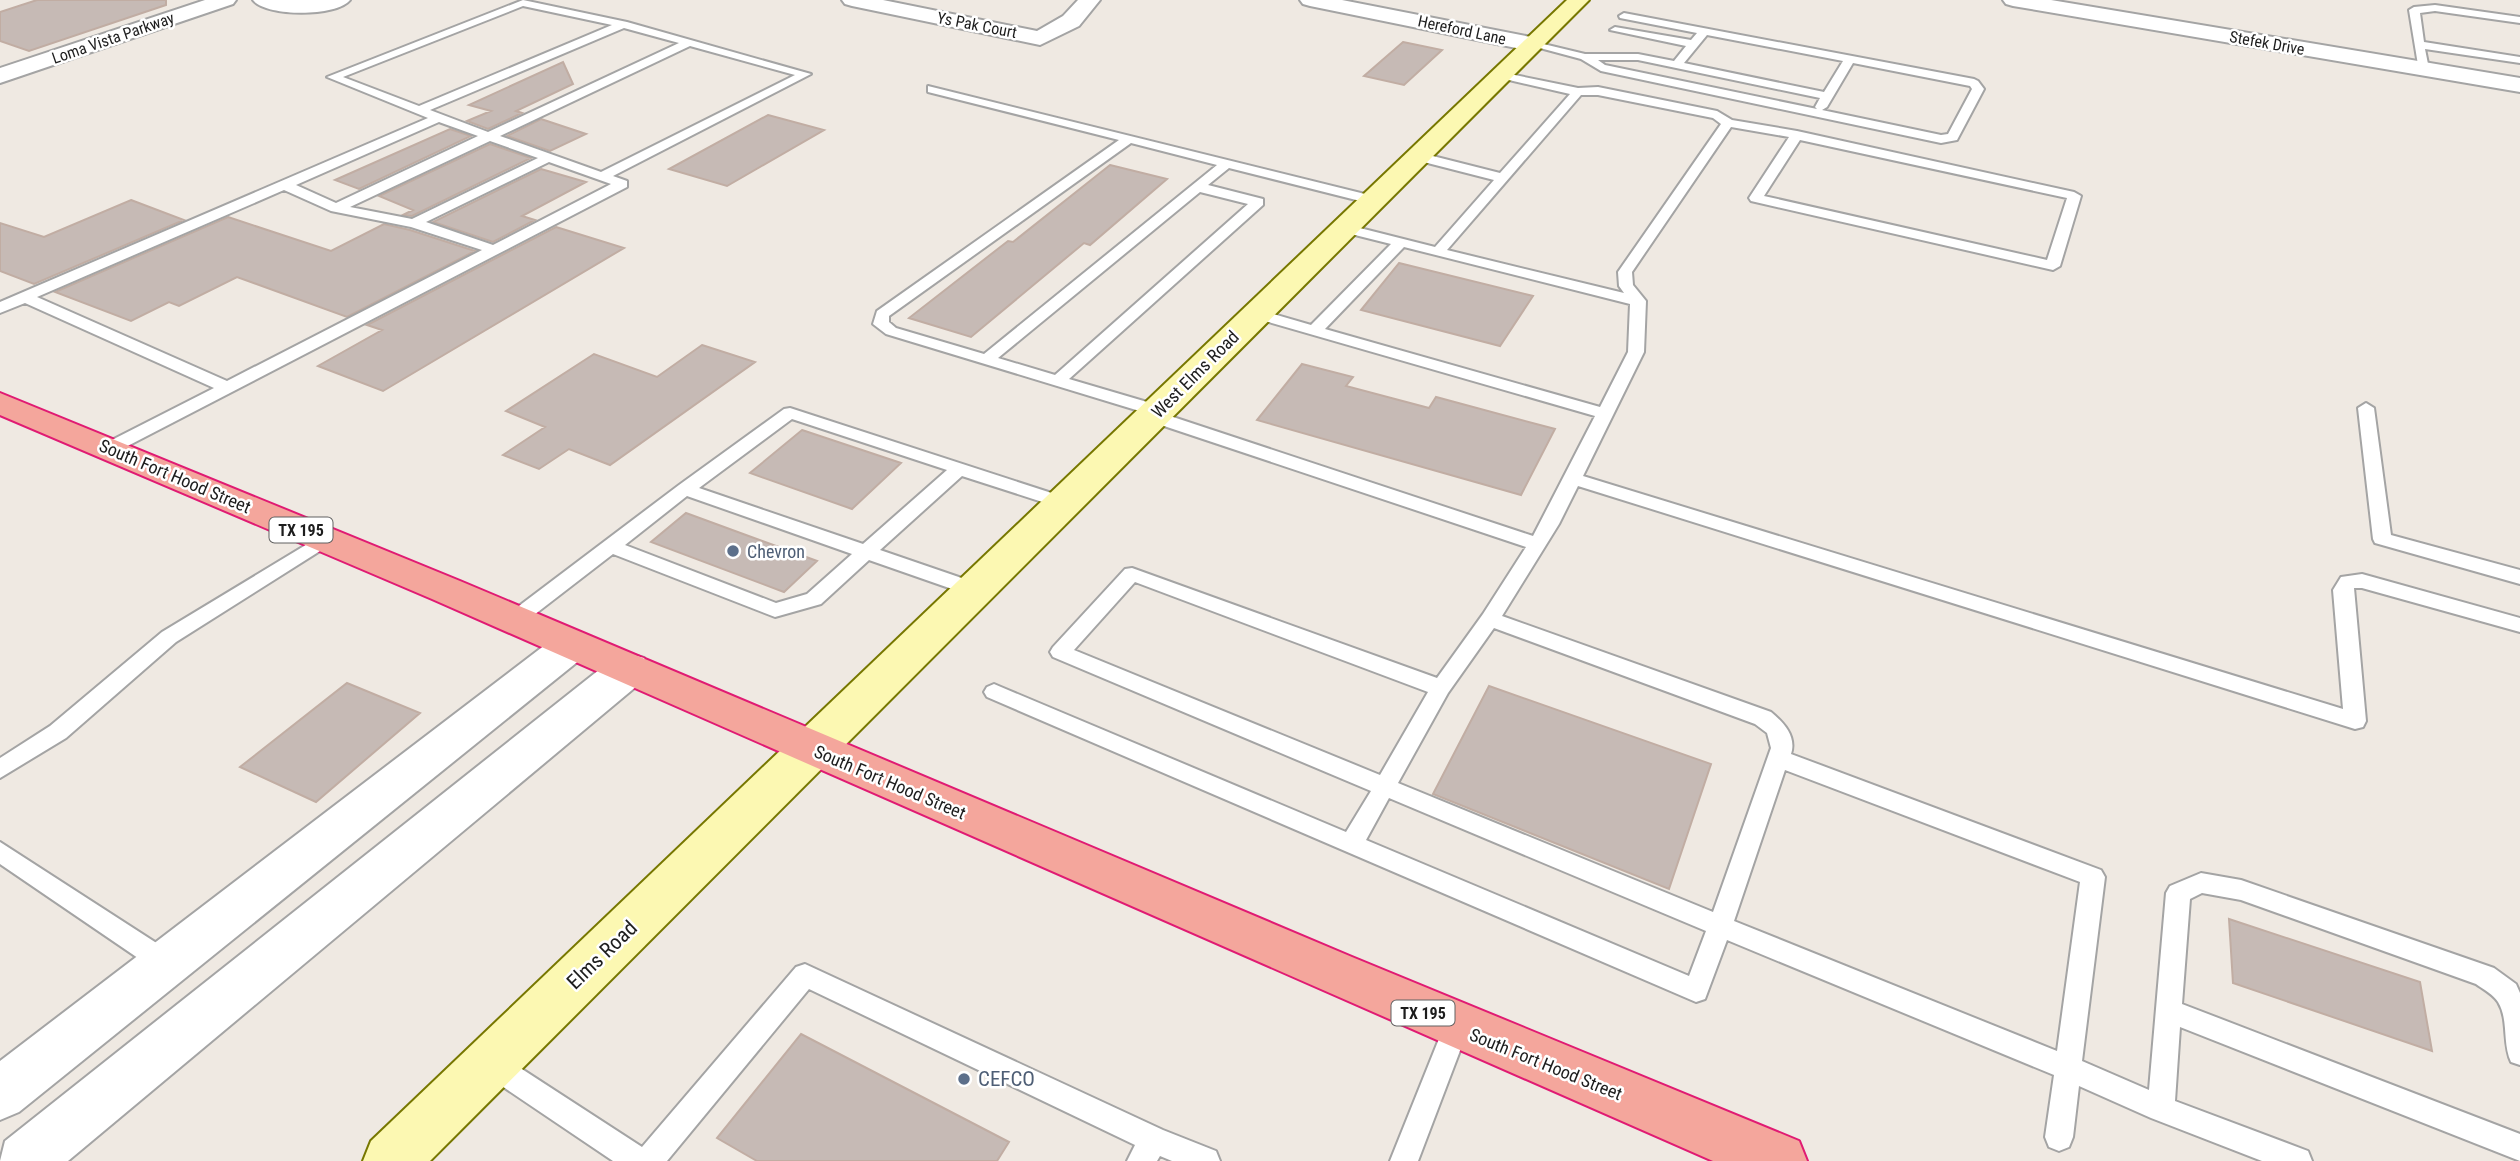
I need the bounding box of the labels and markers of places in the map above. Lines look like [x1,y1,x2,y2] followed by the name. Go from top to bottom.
[747,541,805,562] place label: Chevron
[725,543,741,559] marker: Chevron
[978,1067,1035,1091] place label: CEFCO
[956,1071,972,1087] marker: CEFCO

